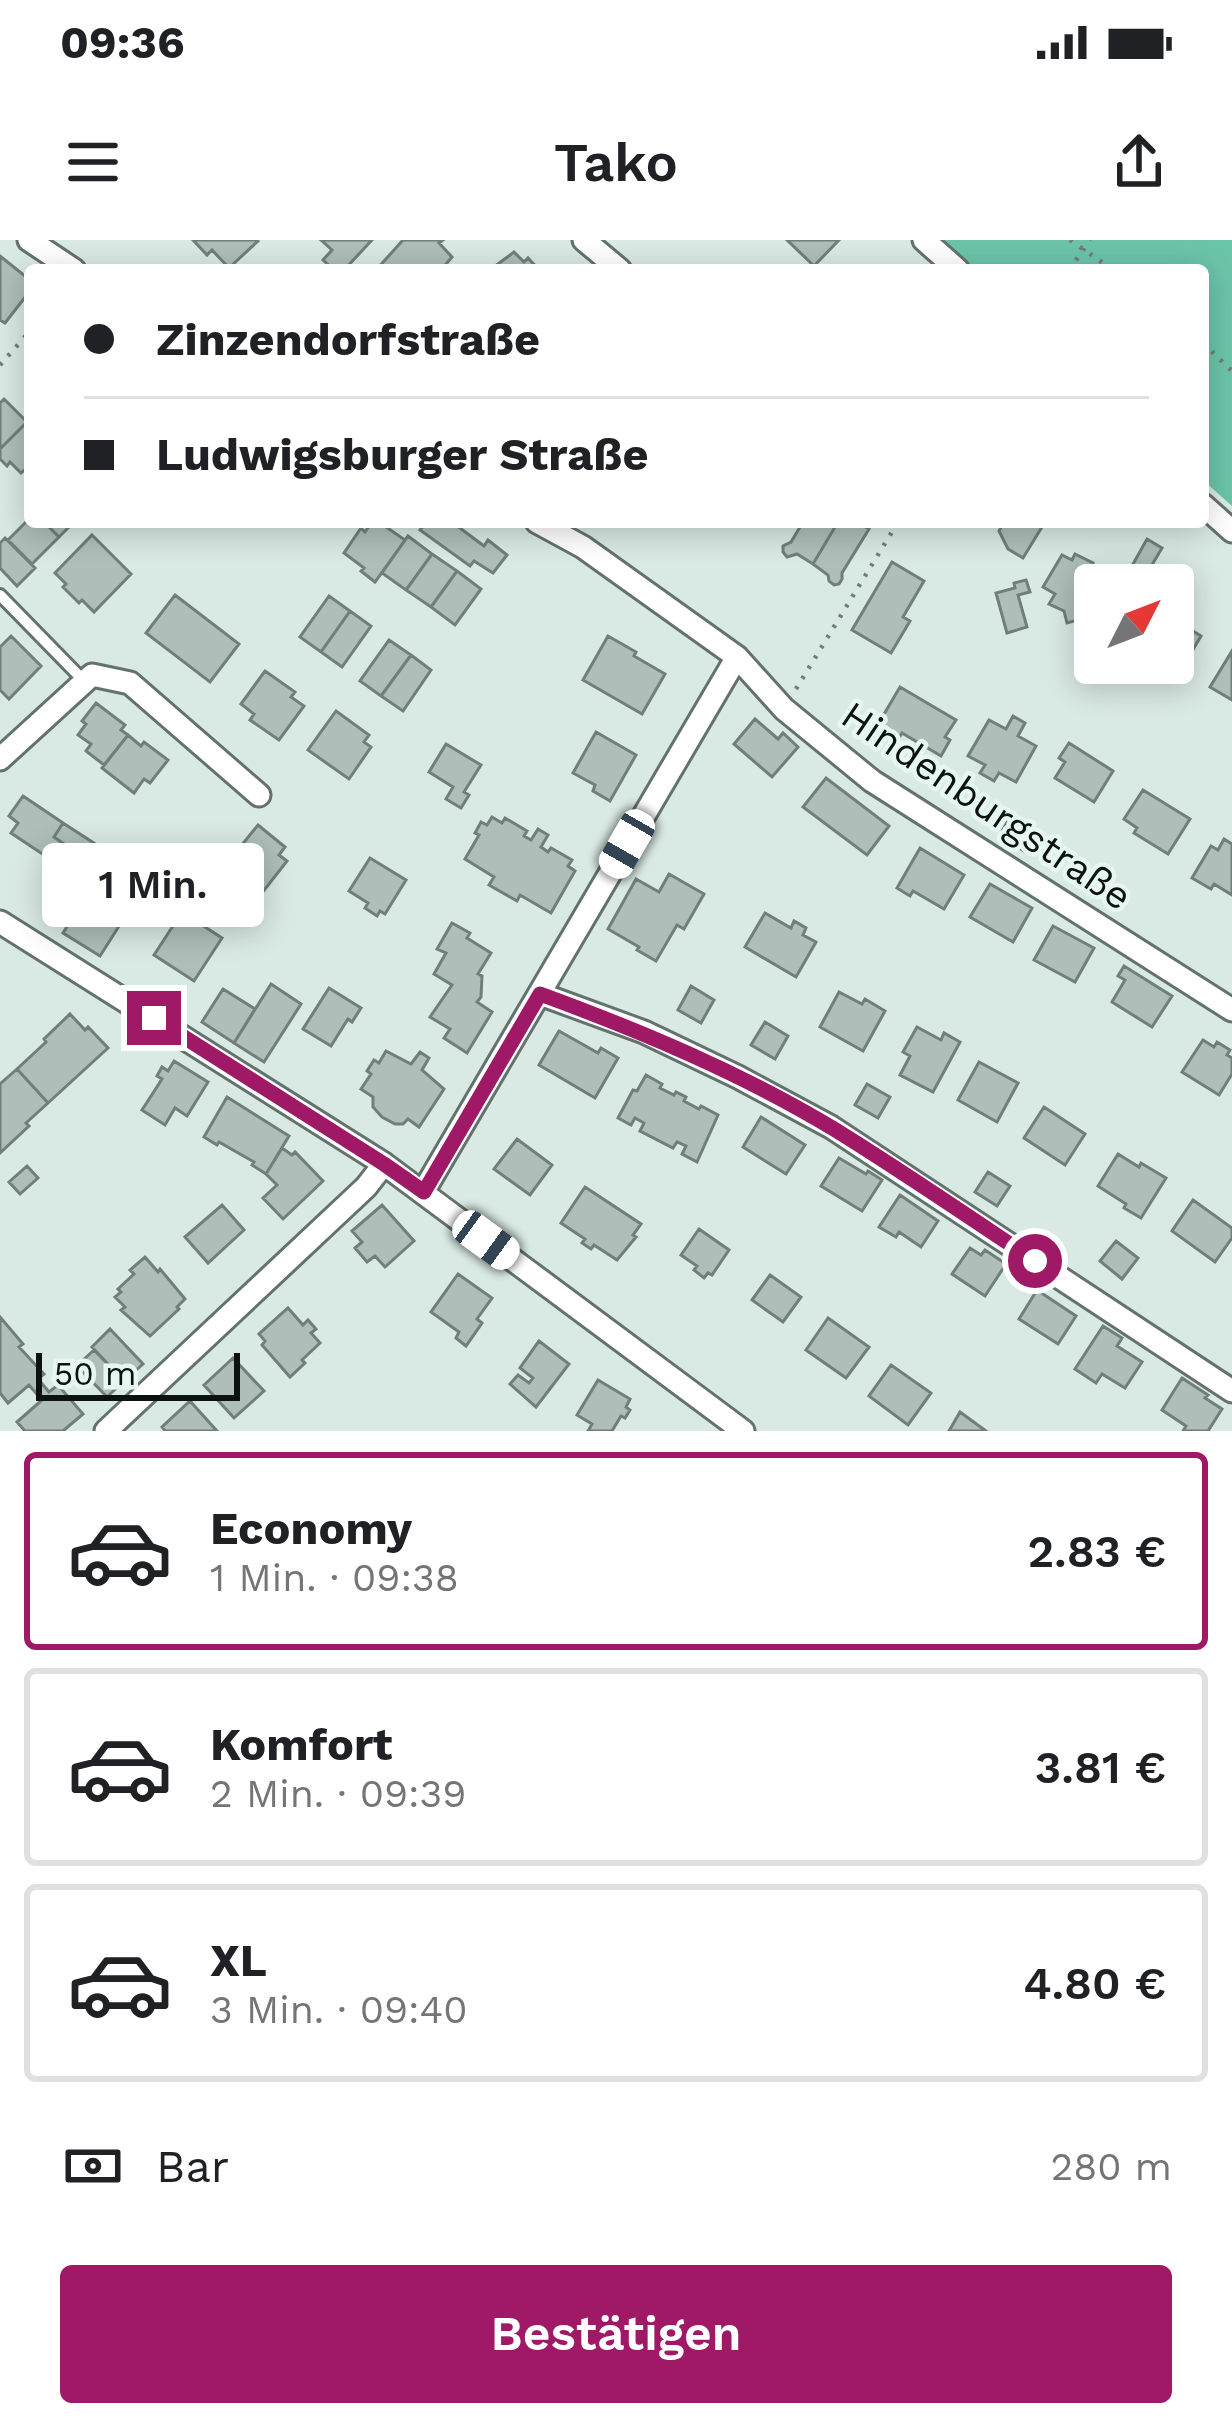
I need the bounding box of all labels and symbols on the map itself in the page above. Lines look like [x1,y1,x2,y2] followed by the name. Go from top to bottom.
[1074,564,1194,684] north arrow
[833,692,1140,919] street label: Hindenburgstraße
[593,804,661,884] car
[43,844,265,928] callout: 1 Min.
[127,991,181,1045] route end
[446,1204,526,1276] car
[1008,1234,1062,1288] route start
[36,1347,240,1400] scale bar

